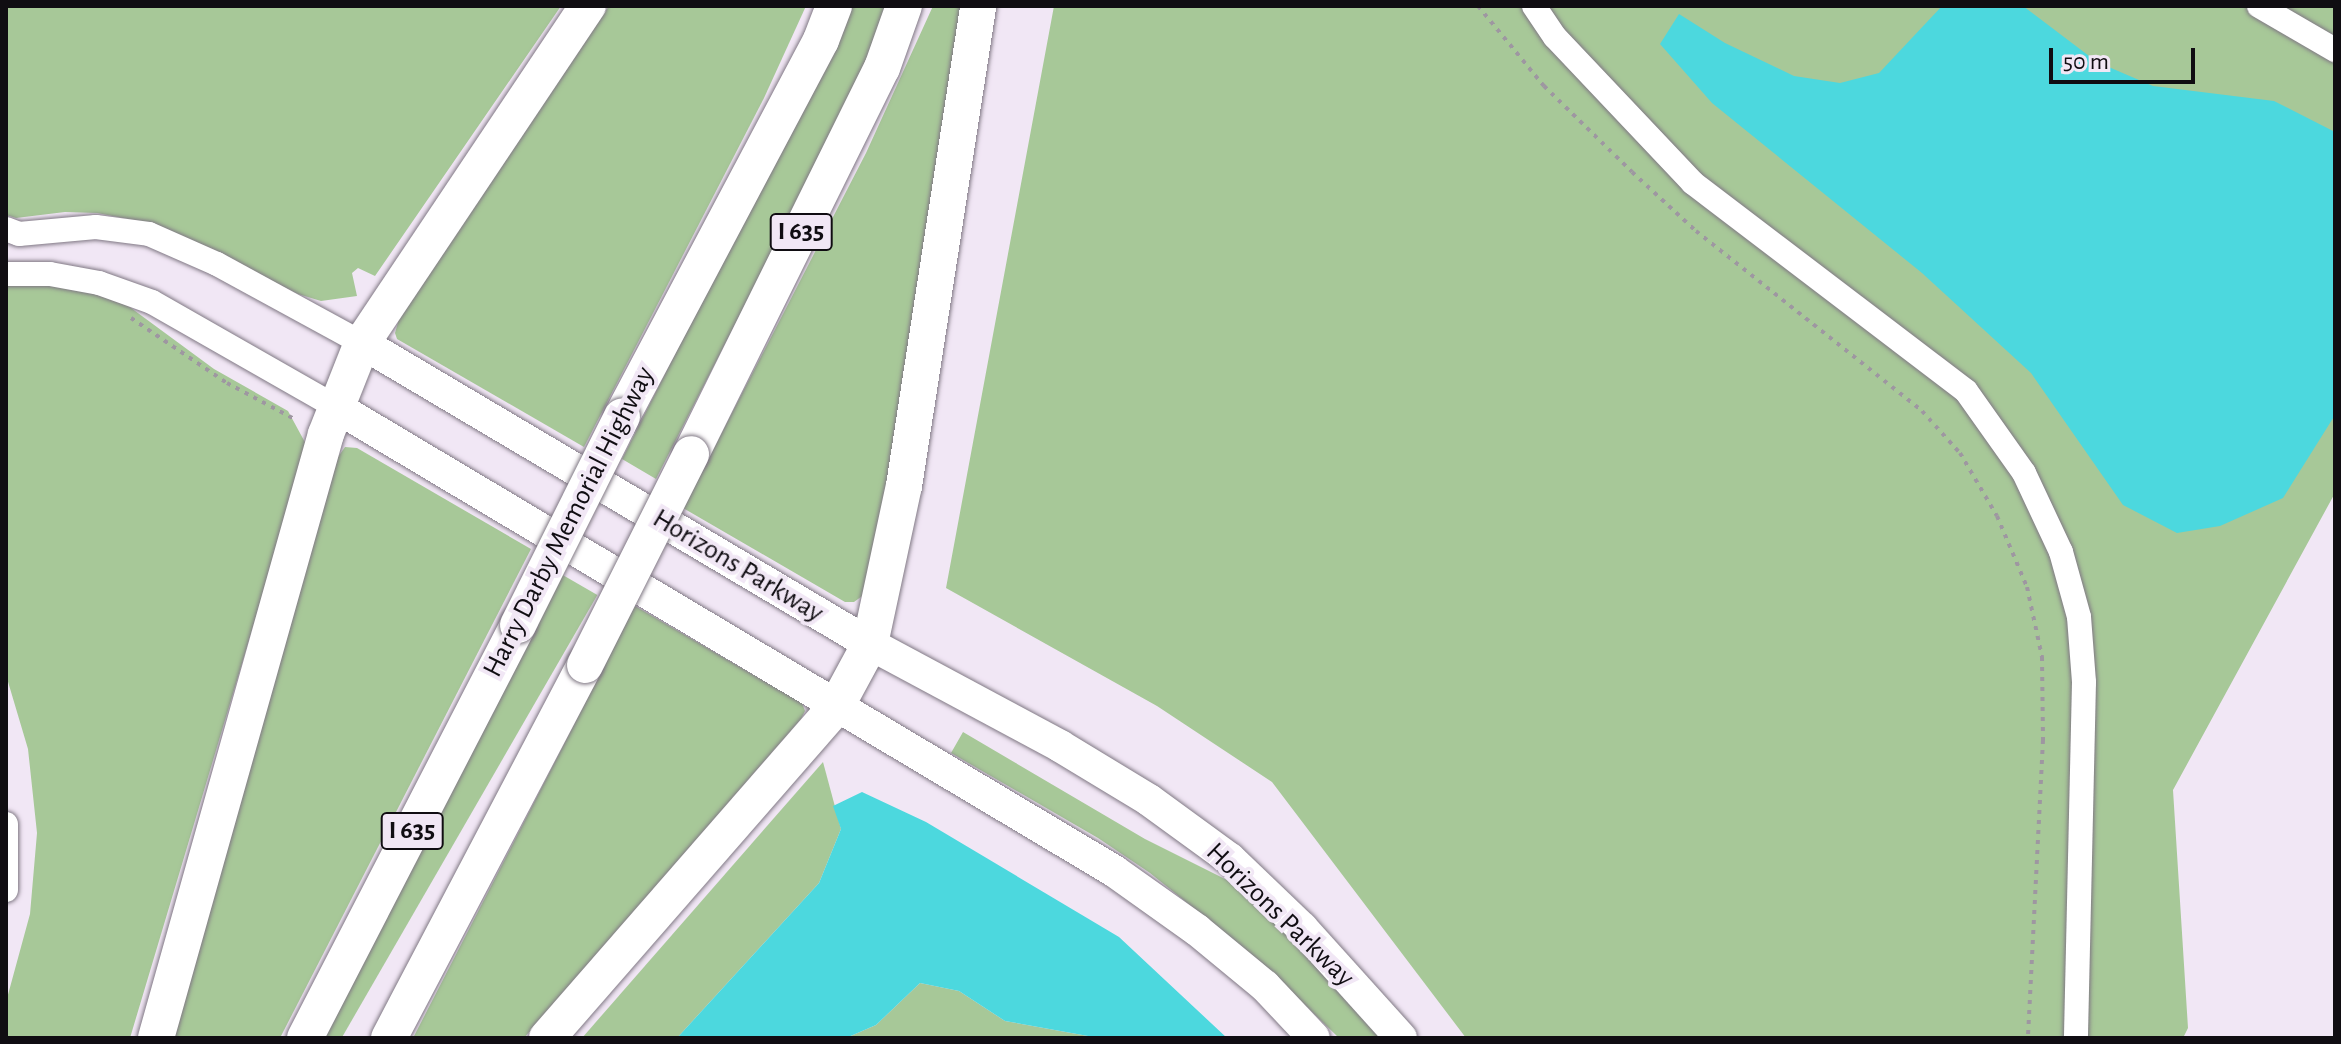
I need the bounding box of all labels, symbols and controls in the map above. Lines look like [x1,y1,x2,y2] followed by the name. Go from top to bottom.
[2053,32,2199,82] scale bar
[2063,50,2109,74] text: 50 m
[769,210,833,254] road number: I 635
[476,361,662,683] street label: Harry Darby Memorial Highway
[647,502,829,630] street label: Horizons Parkway
[380,809,444,853] road number: I 635
[1199,836,1361,994] street label: Horizons Parkway

